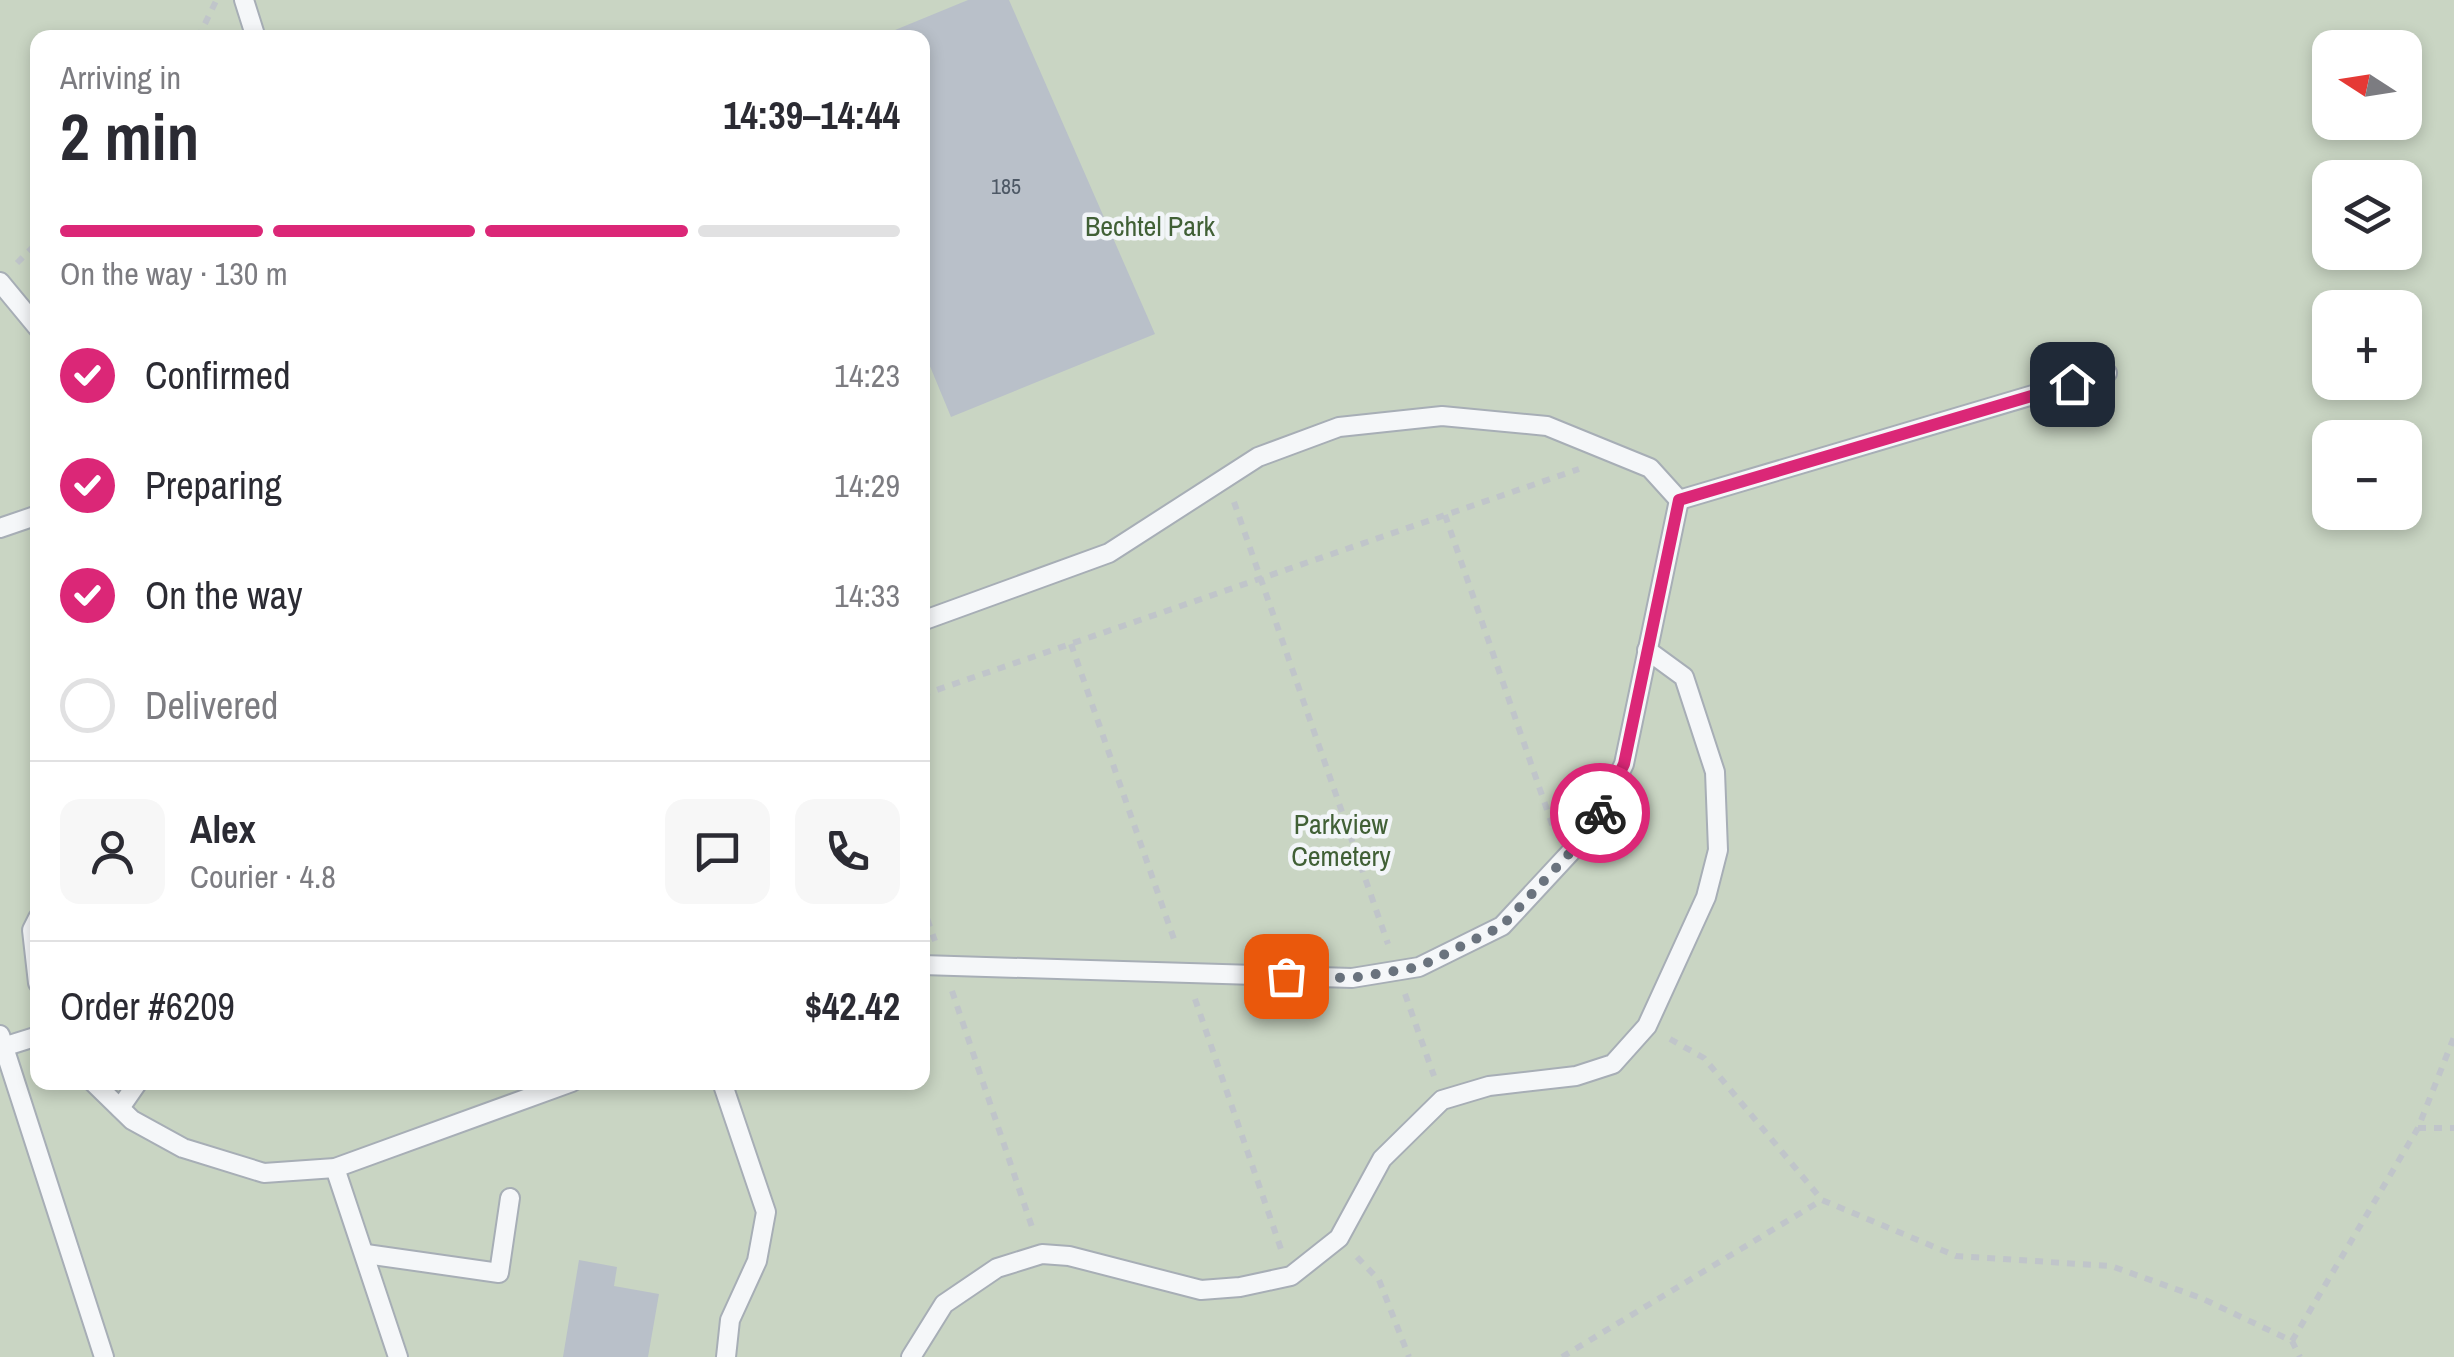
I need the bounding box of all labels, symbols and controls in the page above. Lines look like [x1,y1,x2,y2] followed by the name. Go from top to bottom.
[2312,30,2422,140] north arrow
[2312,30,2422,530] map controls
[60,56,181,99] text: Arriving in
[723,90,900,141] text: 14:39–14:44
[60,93,199,180] text: 2 min
[2312,160,2422,270] button: layers
[991,171,1021,201] house number: 185
[1085,207,1216,245] park label: Bechtel Park
[60,252,288,295] text: On the way · 130 m
[2312,290,2422,400] button: +
[2030,342,2115,427] pin
[60,348,115,403] icon: check
[145,350,290,401] text: Confirmed
[834,354,900,397] text: 14:23
[2045,357,2100,412] icon: home
[2312,420,2422,530] button: −
[60,458,115,513] icon: check
[145,460,282,511] text: Preparing
[834,464,900,507] text: 14:29
[60,568,115,623] icon: check
[145,570,303,621] text: On the way
[834,574,900,617] text: 14:33
[145,680,278,731] text: Delivered
[1550,763,1650,863] courier
[1573,786,1628,841] icon: bike
[60,799,165,904] button: person
[665,799,770,904] button: chat
[795,799,900,904] button: phone
[190,804,256,855] text: Alex
[1291,805,1391,875] park label: Parkview Cemetery
[190,855,336,898] text: Courier · 4.8
[1244,934,1329,1019] pin
[1259,949,1314,1004] icon: bag
[60,981,235,1032] text: Order #6209
[805,981,900,1032] text: $42.42

